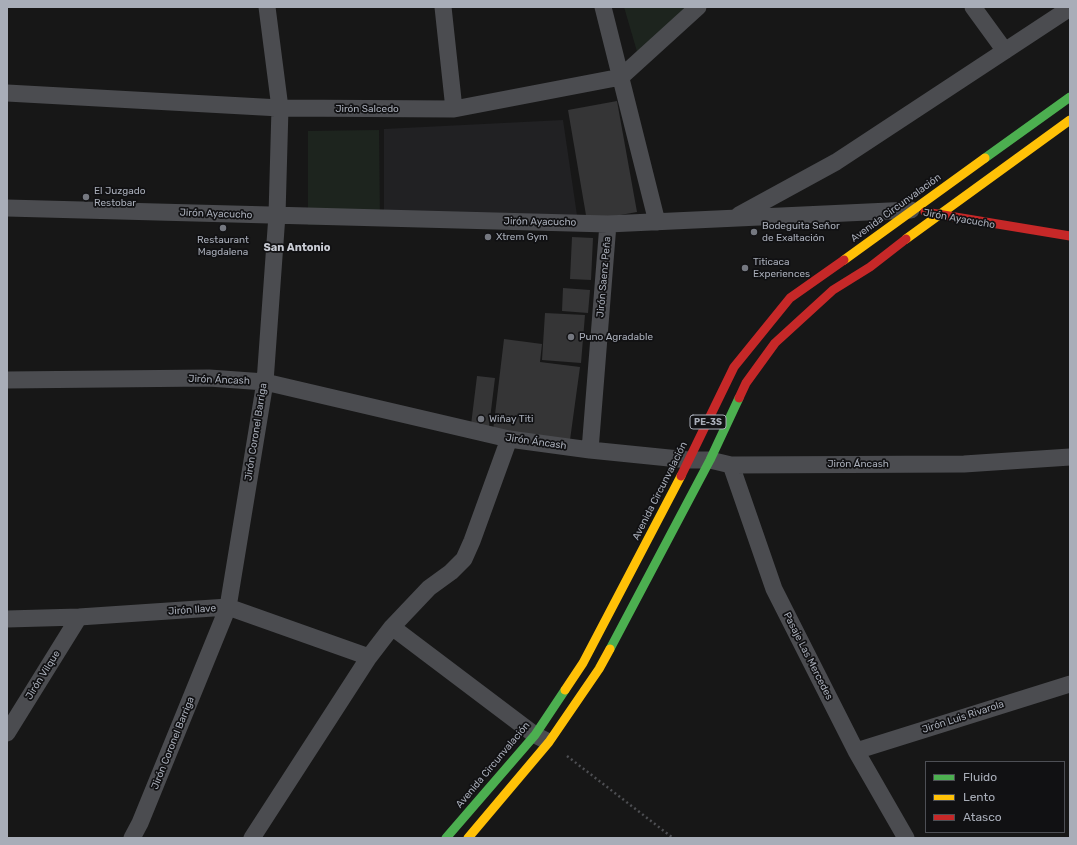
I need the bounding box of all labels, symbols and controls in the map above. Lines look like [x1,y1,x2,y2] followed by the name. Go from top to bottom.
[335,103,399,115] street label: Jirón Salcedo
[849,171,943,245] street label: Avenida Circunvalación
[94,185,145,208] place label: El Juzgado Restobar
[81,192,91,202] marker: El Juzgado Restobar
[179,207,253,221] street label: Jirón Ayacucho
[922,207,996,231] street label: Jirón Ayacucho
[503,215,577,229] street label: Jirón Ayacucho
[762,220,840,244] place label: Bodeguita Señor de Exaltación
[218,223,228,233] marker: Restaurant Magdalena
[749,227,759,237] marker: Bodeguita Señor de Exaltación
[496,231,548,243] place label: Xtrem Gym
[483,232,493,242] marker: Xtrem Gym
[197,234,249,258] place label: Restaurant Magdalena
[594,236,614,318] street label: Jirón Saenz Peña
[264,241,330,255] district label: San Antonio
[753,256,810,280] place label: Titicaca Experiences
[740,263,750,273] marker: Titicaca Experiences
[579,331,653,343] place label: Puno Agradable
[566,332,576,342] marker: Puno Agradable
[188,373,250,387] street label: Jirón Áncash
[242,382,270,482] street label: Jirón Coronel Barriga
[489,413,533,425] place label: Wiñay Titi
[476,414,486,424] marker: Wiñay Titi
[690,415,726,429] road number: PE-3S
[505,432,567,452] street label: Jirón Áncash
[630,440,690,542] street label: Avenida Circunvalación
[827,458,889,470] street label: Jirón Áncash
[168,602,216,618] street label: Jirón Ilave
[781,610,835,702] street label: Pasaje Las Mercedes
[23,648,63,702] street label: Jirón Vilque
[149,695,197,791] street label: Jirón Coronel Barriga
[921,698,1005,736] street label: Jirón Luis Rivarola
[454,720,532,810] street label: Avenida Circunvalación
[925,761,1065,833] legend
[963,770,997,784] text: Fluido
[963,790,995,804] text: Lento
[963,810,1002,824] text: Atasco

